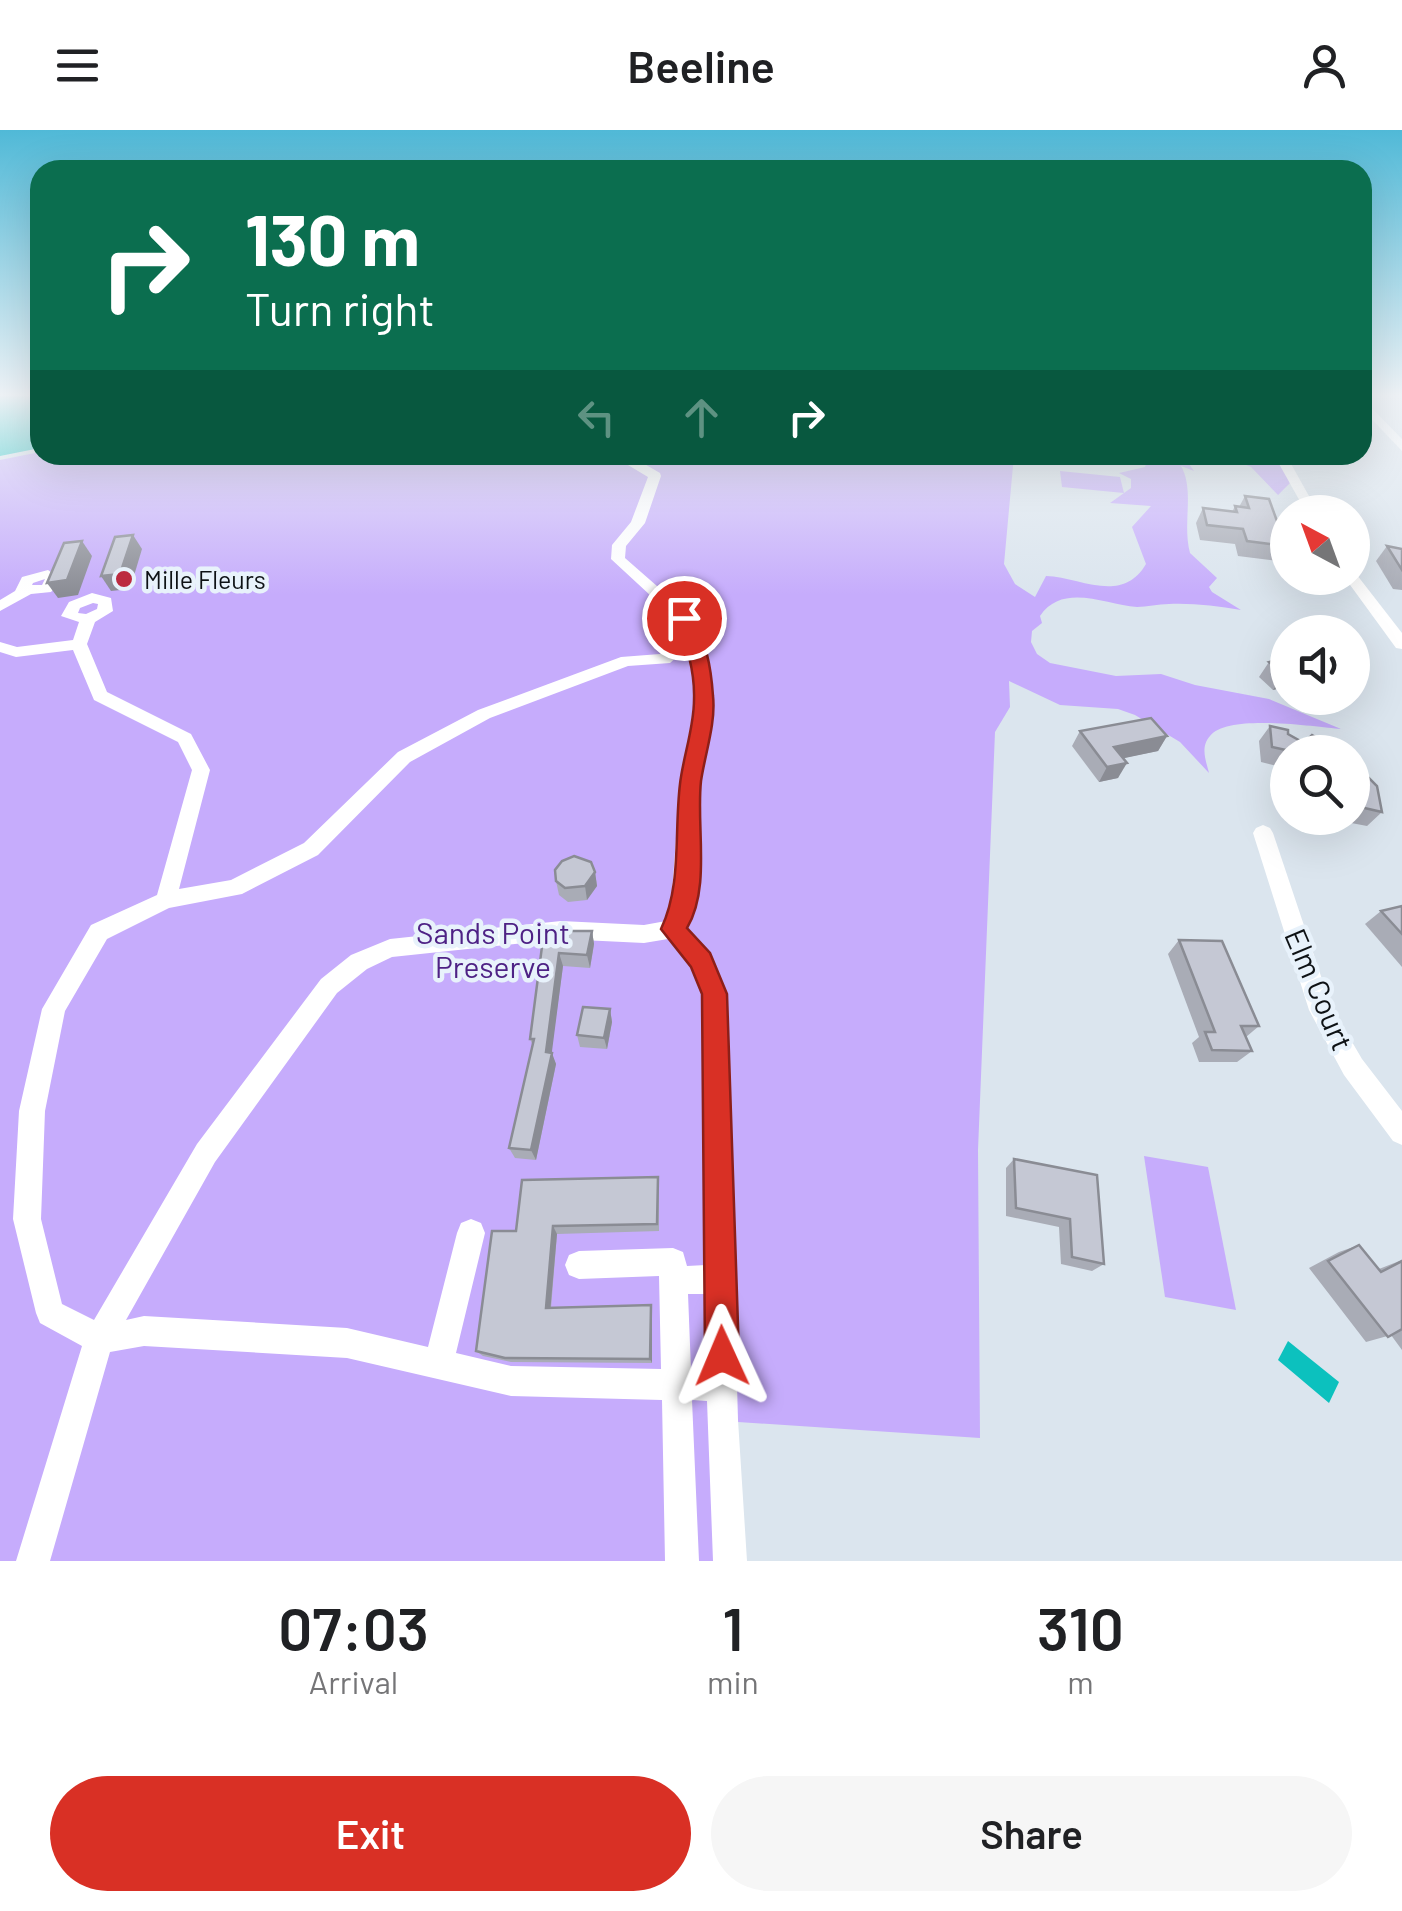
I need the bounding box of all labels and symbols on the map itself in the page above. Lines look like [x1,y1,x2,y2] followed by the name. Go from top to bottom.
[1270,495,1370,595] north arrow
[144,564,266,594] place label: Mille Fleurs
[113,568,135,590] marker: Mille Fleurs
[642,576,727,661] pin
[416,914,570,984] park label: Sands Point Preserve
[1278,923,1362,1055] street label: Elm Court
[670,1304,774,1408] position arrow

